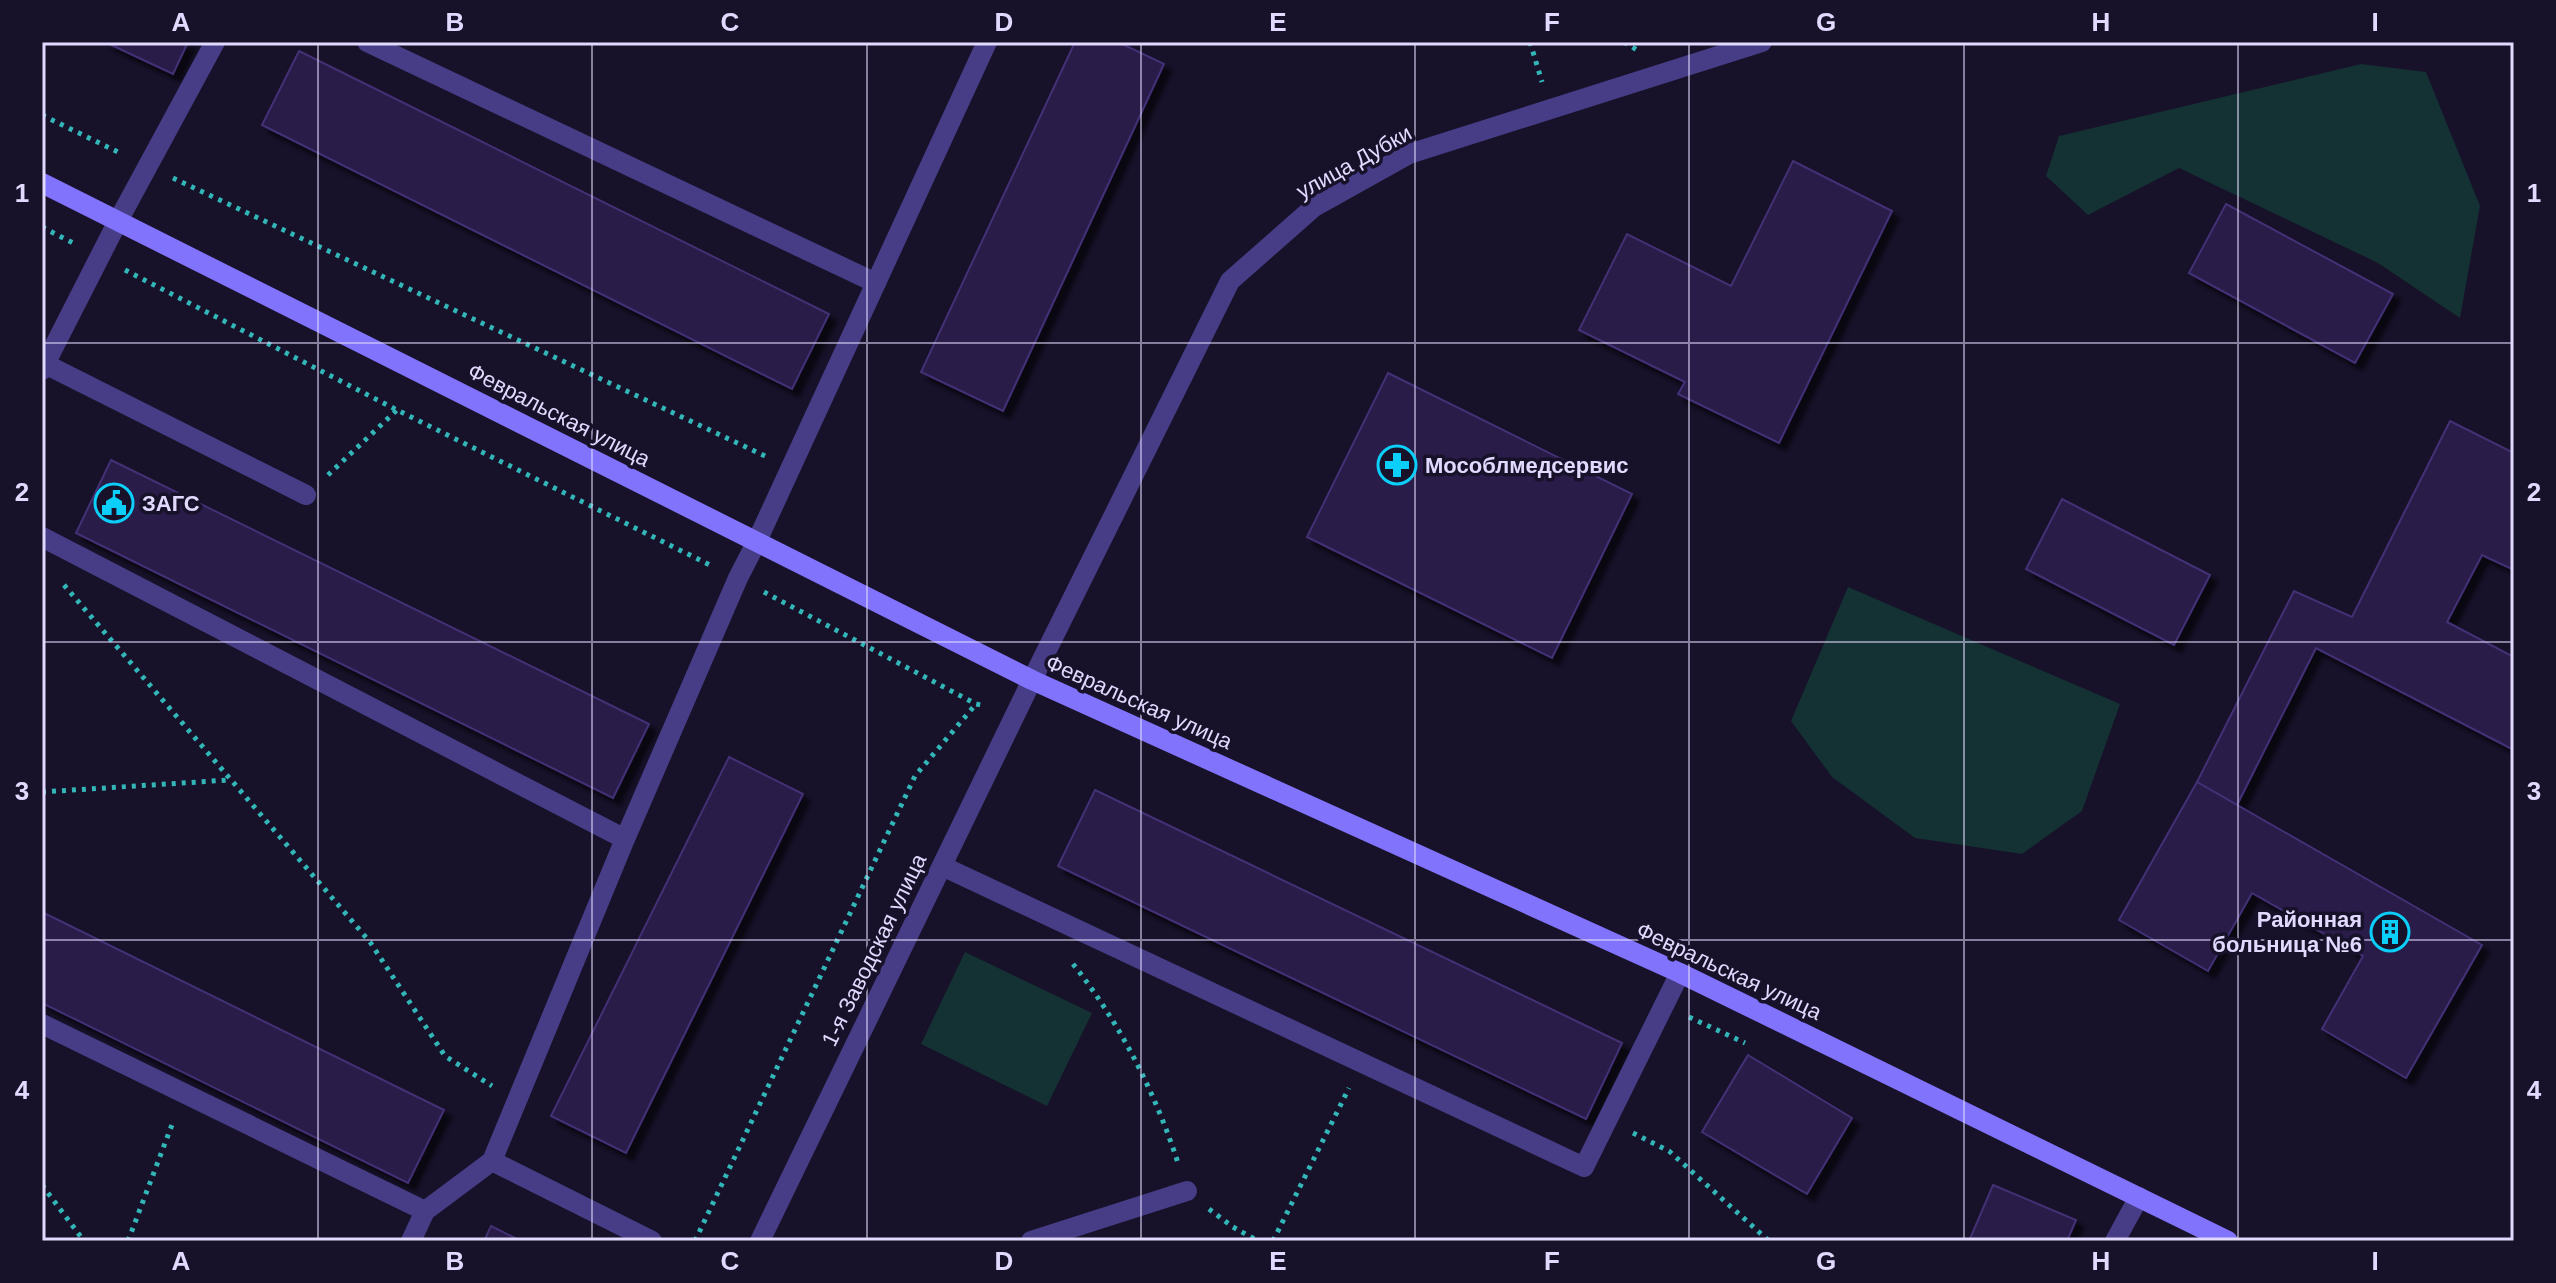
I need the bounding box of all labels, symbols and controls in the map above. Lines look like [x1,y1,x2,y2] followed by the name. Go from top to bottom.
[172,7,191,37] text: A
[446,7,464,37] text: B
[721,7,740,37] text: C
[995,7,1013,37] text: D
[1269,7,1287,37] text: E
[1544,7,1560,37] text: F
[1816,7,1836,37] text: G
[2092,7,2110,37] text: H
[2371,7,2379,37] text: I
[1292,120,1416,204] street label: улица Дубки
[15,178,29,208] text: 1
[2527,178,2541,208] text: 1
[464,358,655,472] street label: Февральская улица
[1376,444,1418,486] pharmacy icon: Мособлмедсервис
[1425,453,1629,478] place label: Мособлмедсервис
[15,477,29,507] text: 2
[2527,477,2541,507] text: 2
[93,482,135,524] public building icon: ЗАГС
[142,491,200,516] place label: ЗАГС
[1042,650,1237,755] street label: Февральская улица
[15,776,29,806] text: 3
[2527,776,2541,806] text: 3
[817,849,932,1050] street label: 1-я Заводская улица
[2212,907,2362,957] place label: Районная больница №6
[2369,911,2411,953] building icon: Районная больница №6
[1633,917,1826,1025] street label: Февральская улица
[15,1075,30,1105] text: 4
[2527,1075,2542,1105] text: 4
[172,1246,191,1276] text: A
[446,1246,464,1276] text: B
[721,1246,740,1276] text: C
[995,1246,1013,1276] text: D
[1269,1246,1287,1276] text: E
[1544,1246,1560,1276] text: F
[1816,1246,1836,1276] text: G
[2092,1246,2110,1276] text: H
[2371,1246,2379,1276] text: I

